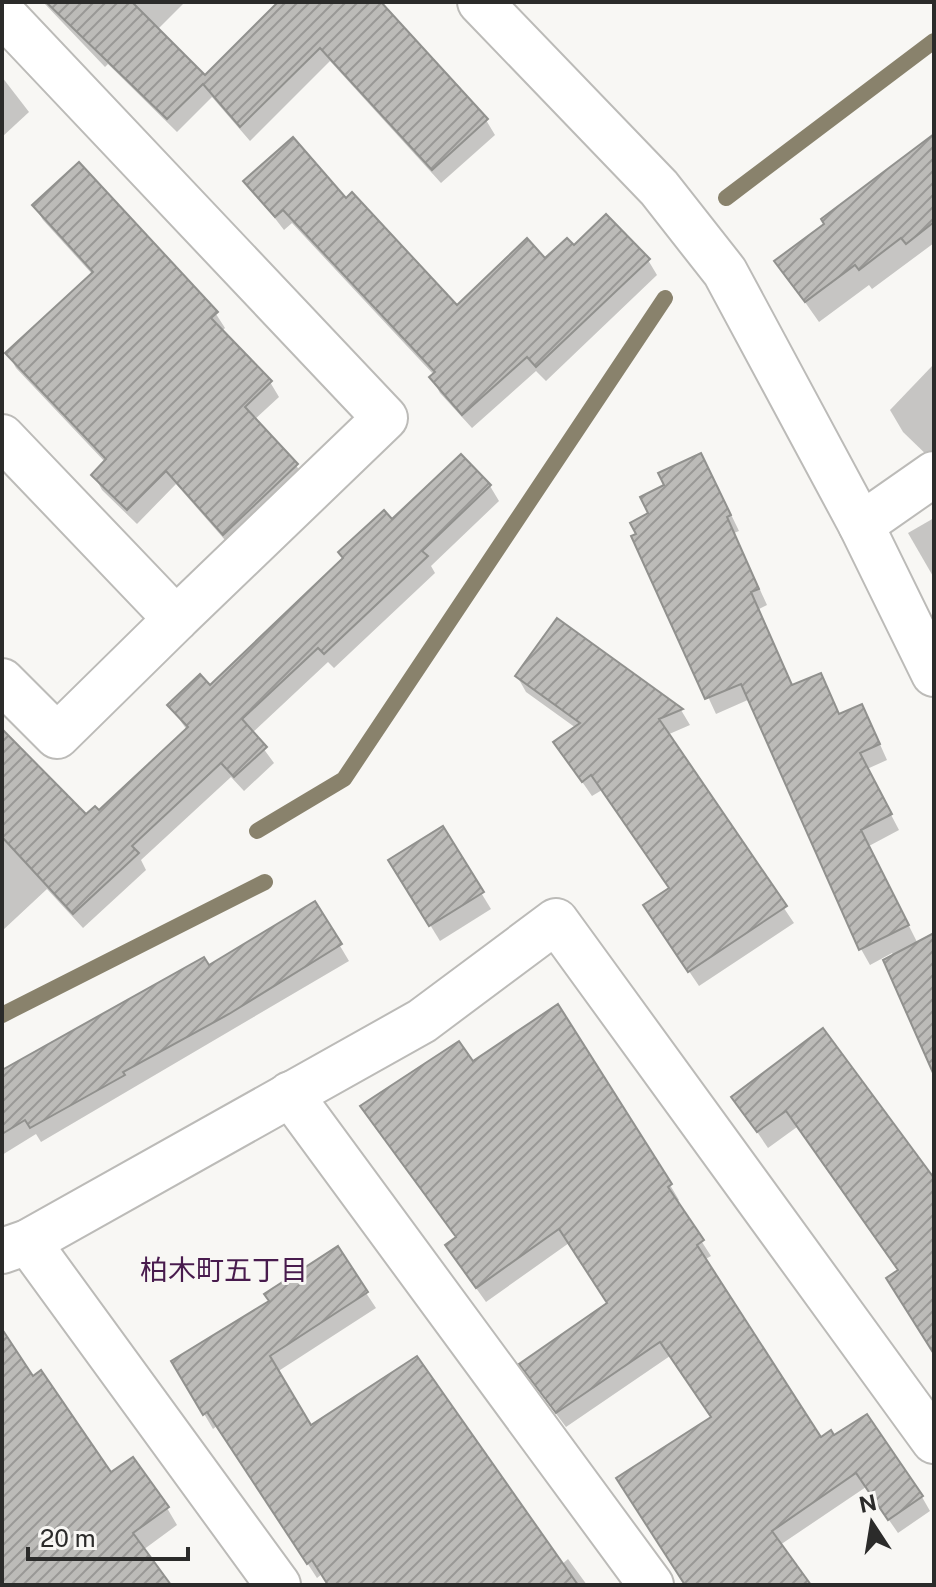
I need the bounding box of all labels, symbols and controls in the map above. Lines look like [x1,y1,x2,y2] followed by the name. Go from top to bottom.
[140,1253,308,1286] district label: 柏木町五丁目
[832,1483,912,1563] north arrow
[857,1489,879,1518] text: N
[28,1511,188,1561] scale bar
[40,1524,96,1552] text: 20 m

